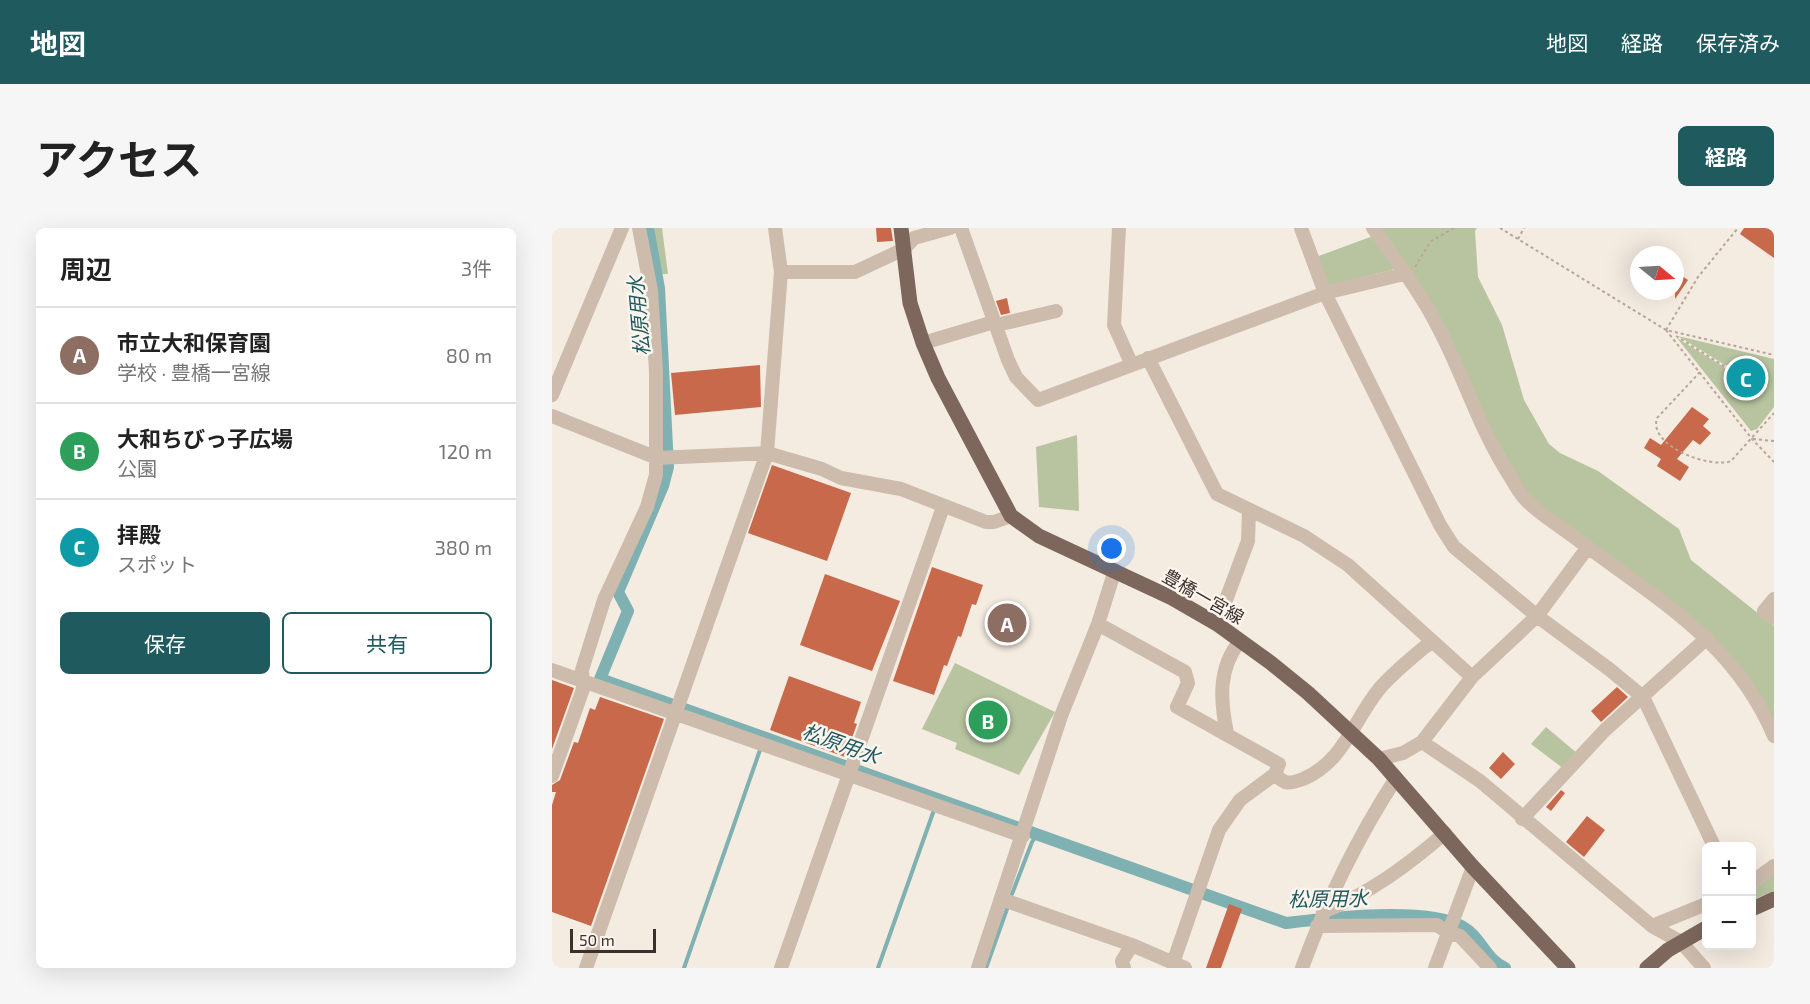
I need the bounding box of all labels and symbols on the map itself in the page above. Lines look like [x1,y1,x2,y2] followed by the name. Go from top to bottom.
[1630,246,1684,300] north arrow
[622,273,653,357] water label: 松原用水
[1726,356,1766,400] pin: C
[1097,534,1126,563] your location
[1159,564,1248,628] street label: 豊橋一宮線
[988,600,1026,646] pin: A
[968,698,1008,742] pin: B
[800,718,885,769] water label: 松原用水
[1288,885,1370,911] water label: 松原用水
[570,926,656,954] scale bar

